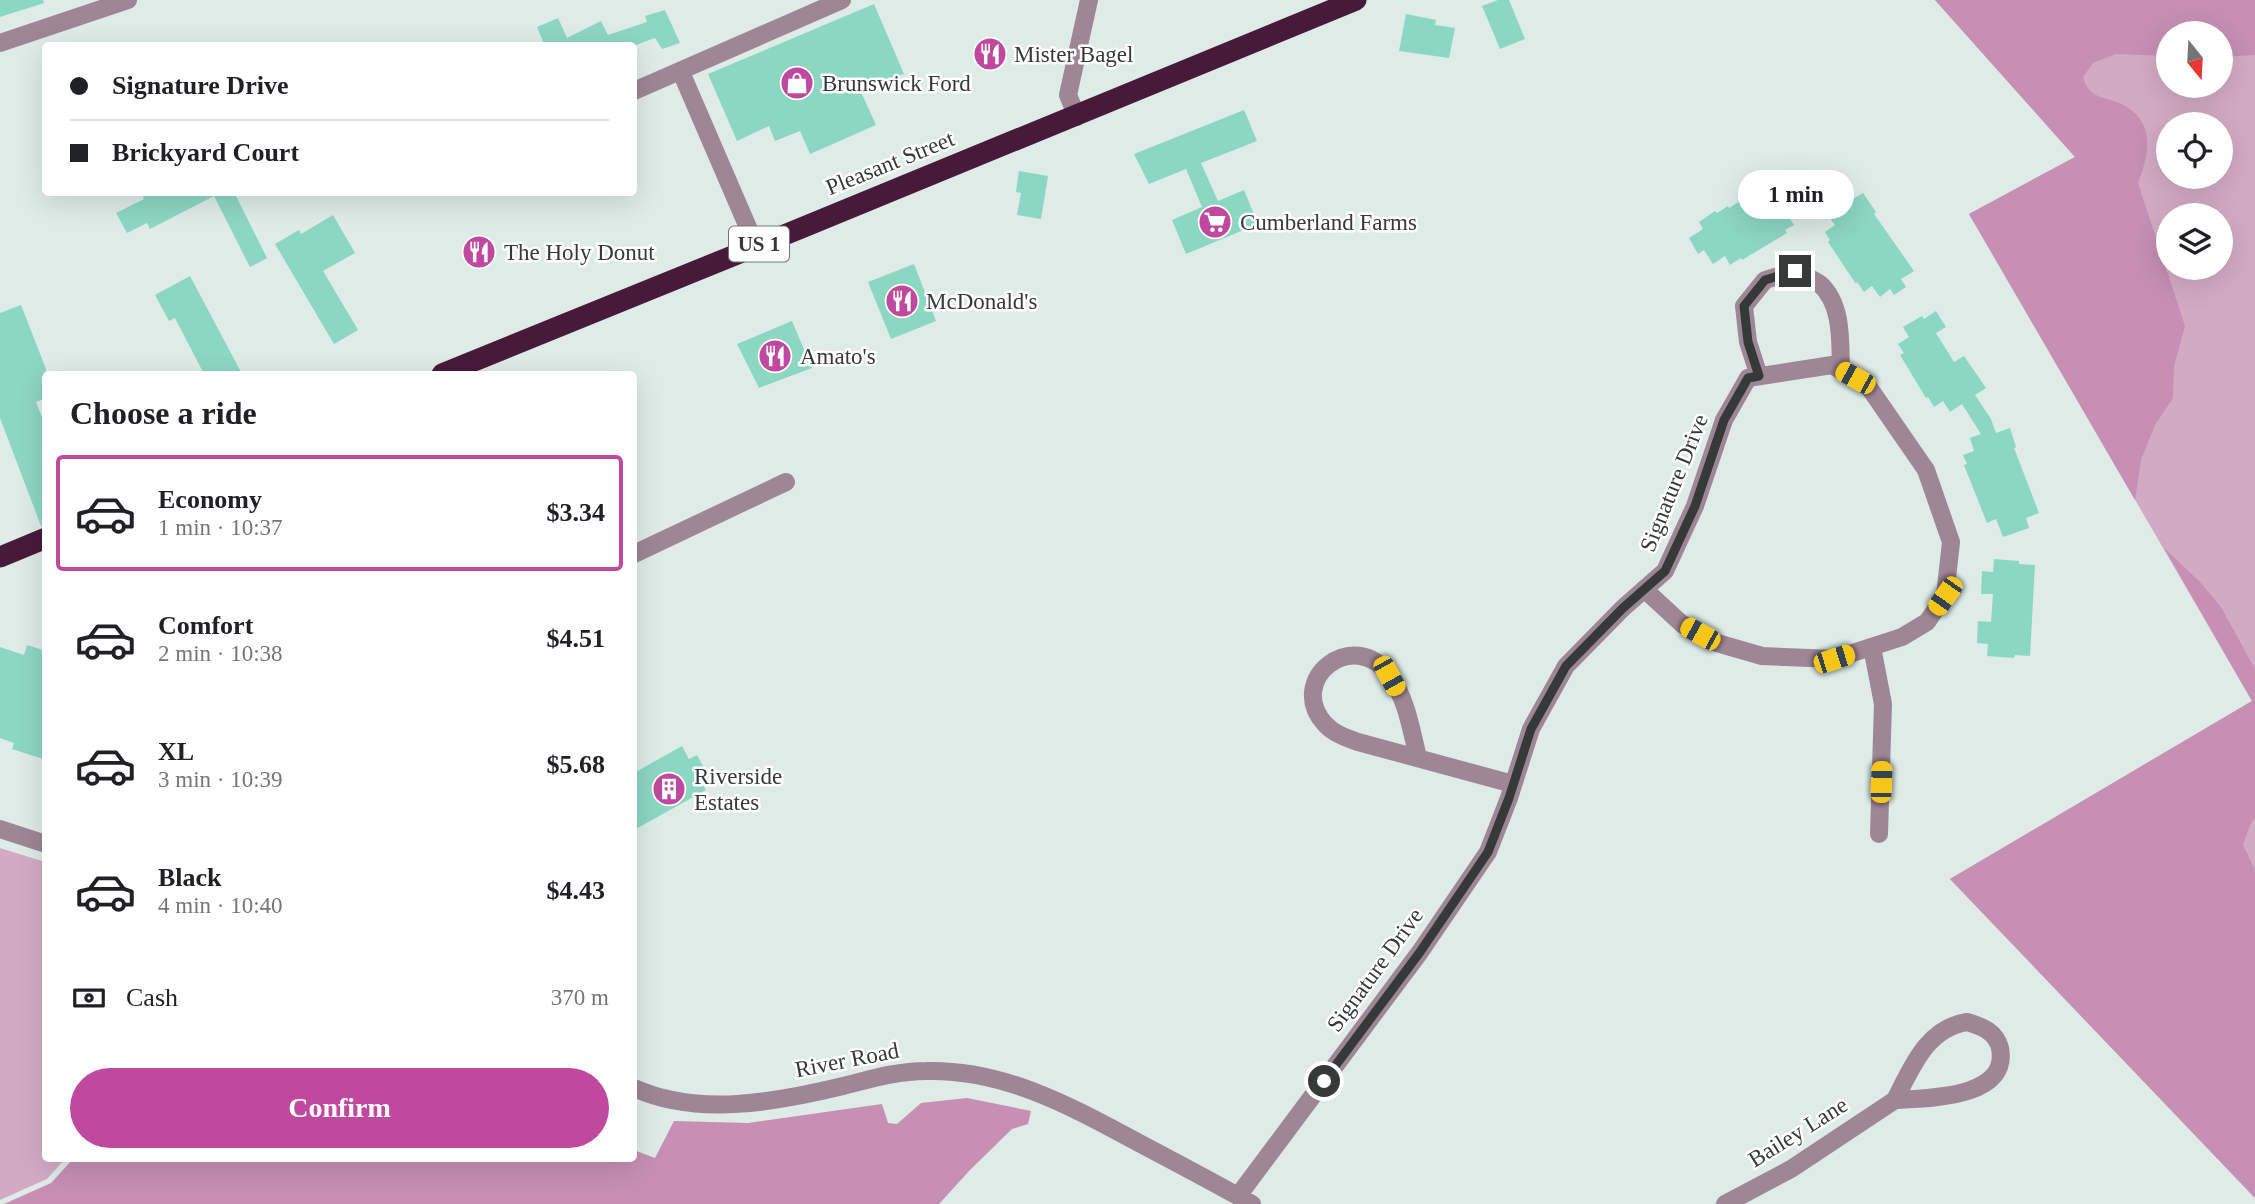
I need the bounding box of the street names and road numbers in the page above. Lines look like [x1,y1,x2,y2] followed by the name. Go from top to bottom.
[822,126,958,200] street label: Pleasant Street
[729,226,789,262] road number: US 1
[1635,411,1713,555] street label: Signature Drive
[1322,903,1428,1037] street label: Signature Drive
[793,1038,902,1082] street label: River Road
[1744,1092,1852,1172] street label: Bailey Lane

